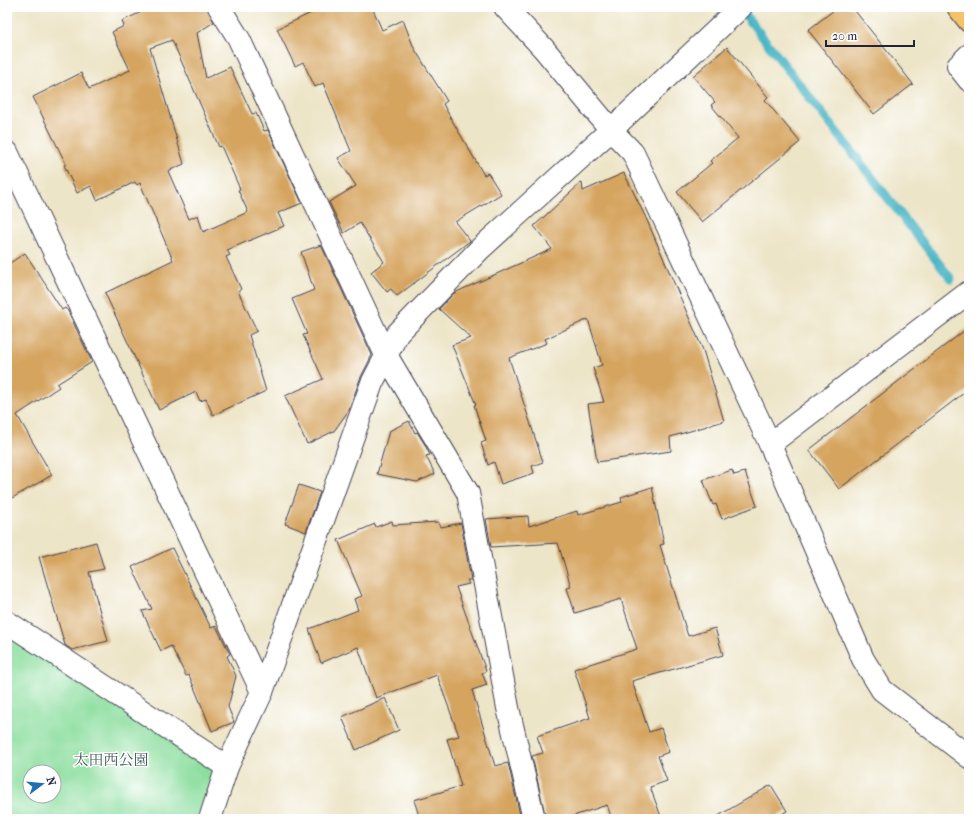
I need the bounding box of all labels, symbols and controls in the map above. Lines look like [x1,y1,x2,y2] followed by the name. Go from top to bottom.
[826,22,914,48] scale bar
[832,29,857,43] text: 20 m
[73,751,149,769] park label: 太田西公園
[22,764,62,804] north arrow
[44,776,59,788] text: N

